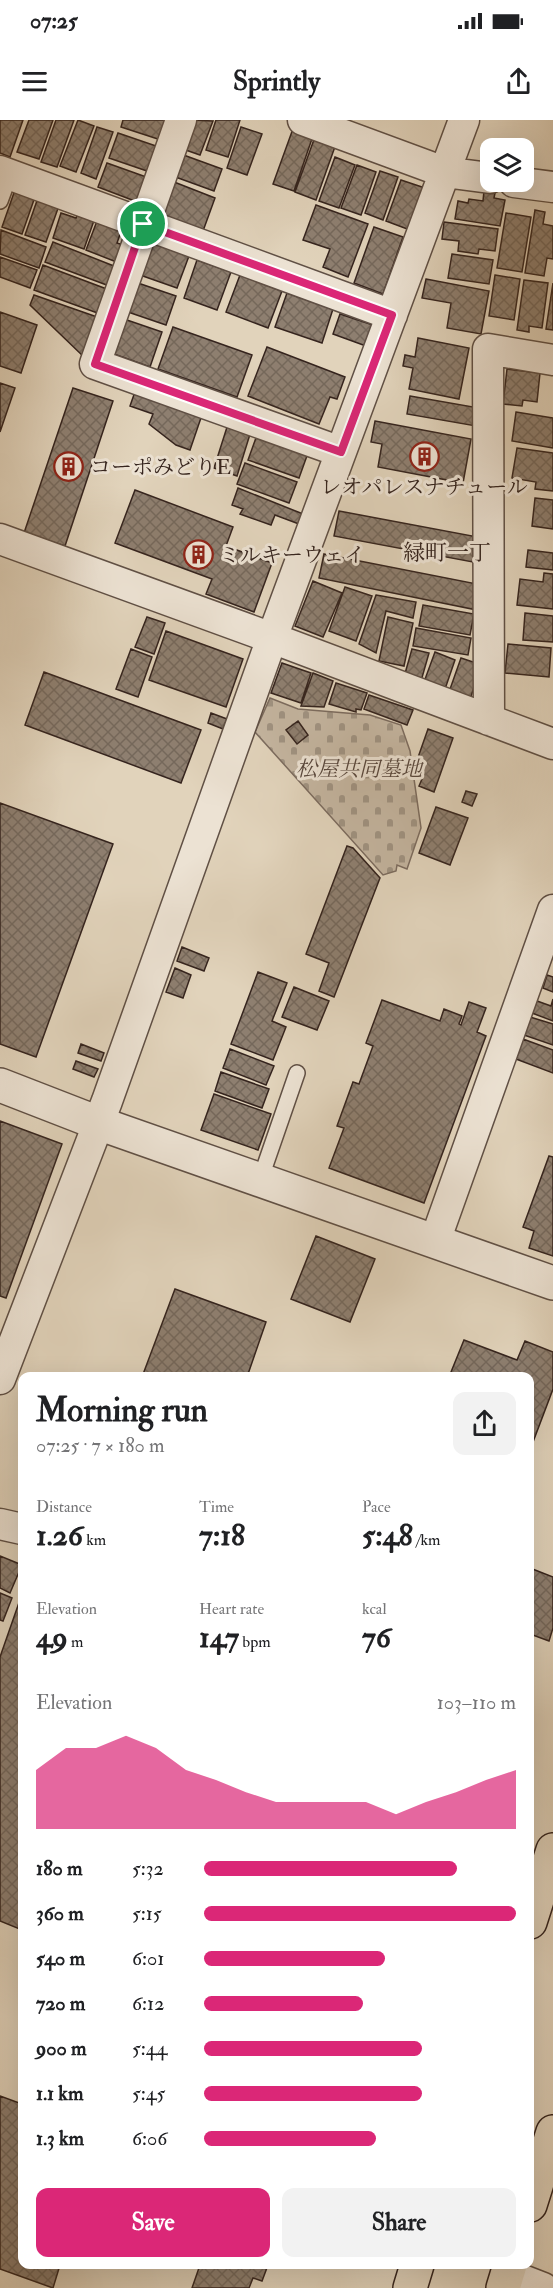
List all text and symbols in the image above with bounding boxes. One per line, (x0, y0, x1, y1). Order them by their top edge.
text: 07:25 (30, 7, 78, 35)
icon: menu (18, 65, 51, 98)
text: Sprintly (233, 65, 320, 98)
icon: share (502, 65, 535, 98)
map controls (480, 138, 534, 192)
button: layers (480, 138, 534, 192)
pin (117, 198, 168, 249)
icon: arrive (126, 207, 159, 240)
building icon: レオパレスナチュール (408, 440, 440, 472)
building icon: コーポみどりE (53, 451, 85, 483)
place label: コーポみどりE (90, 454, 231, 481)
place label: レオパレスナチュール (320, 474, 528, 501)
building icon: ミルキーウェイ (182, 539, 214, 571)
district label: 緑町一丁 (403, 539, 491, 567)
place label: ミルキーウェイ (219, 542, 365, 569)
park label: 松屋共同墓地 (296, 756, 424, 783)
text: Morning run (36, 1390, 208, 1431)
button: share (453, 1392, 516, 1455)
text: 07:25 · 7 × 180 m (36, 1433, 165, 1458)
text: Distance (36, 1497, 92, 1517)
text: Time (199, 1497, 234, 1517)
text: Pace (362, 1497, 391, 1517)
text: 1.26 (36, 1517, 83, 1554)
text: 7:18 (199, 1517, 245, 1554)
text: 5:48 (362, 1517, 413, 1554)
text: km (83, 1530, 106, 1550)
text: /km (413, 1530, 440, 1550)
text: Elevation (36, 1599, 97, 1619)
text: Heart rate (199, 1599, 264, 1619)
text: kcal (362, 1599, 387, 1619)
text: 49 (36, 1619, 68, 1656)
text: 147 (199, 1619, 239, 1656)
text: 76 (362, 1619, 391, 1656)
text: m (68, 1632, 83, 1652)
text: bpm (239, 1632, 271, 1652)
text: Elevation (36, 1690, 112, 1715)
text: 103–110 m (437, 1690, 516, 1715)
text: 180 m (36, 1856, 83, 1881)
text: 5:32 (132, 1856, 164, 1881)
text: 360 m (36, 1901, 84, 1926)
text: 5:15 (132, 1901, 162, 1926)
text: 540 m (36, 1946, 85, 1971)
text: 6:01 (132, 1946, 164, 1971)
text: 720 m (36, 1991, 85, 2016)
text: 6:12 (132, 1991, 164, 2016)
text: 900 m (36, 2036, 86, 2061)
text: 5:44 (132, 2036, 167, 2061)
text: 1.1 km (36, 2081, 83, 2106)
text: 5:45 (132, 2081, 165, 2106)
text: 1.3 km (36, 2126, 84, 2151)
text: 6:06 (132, 2126, 167, 2151)
button: Save (36, 2188, 270, 2257)
button: Share (282, 2188, 516, 2257)

